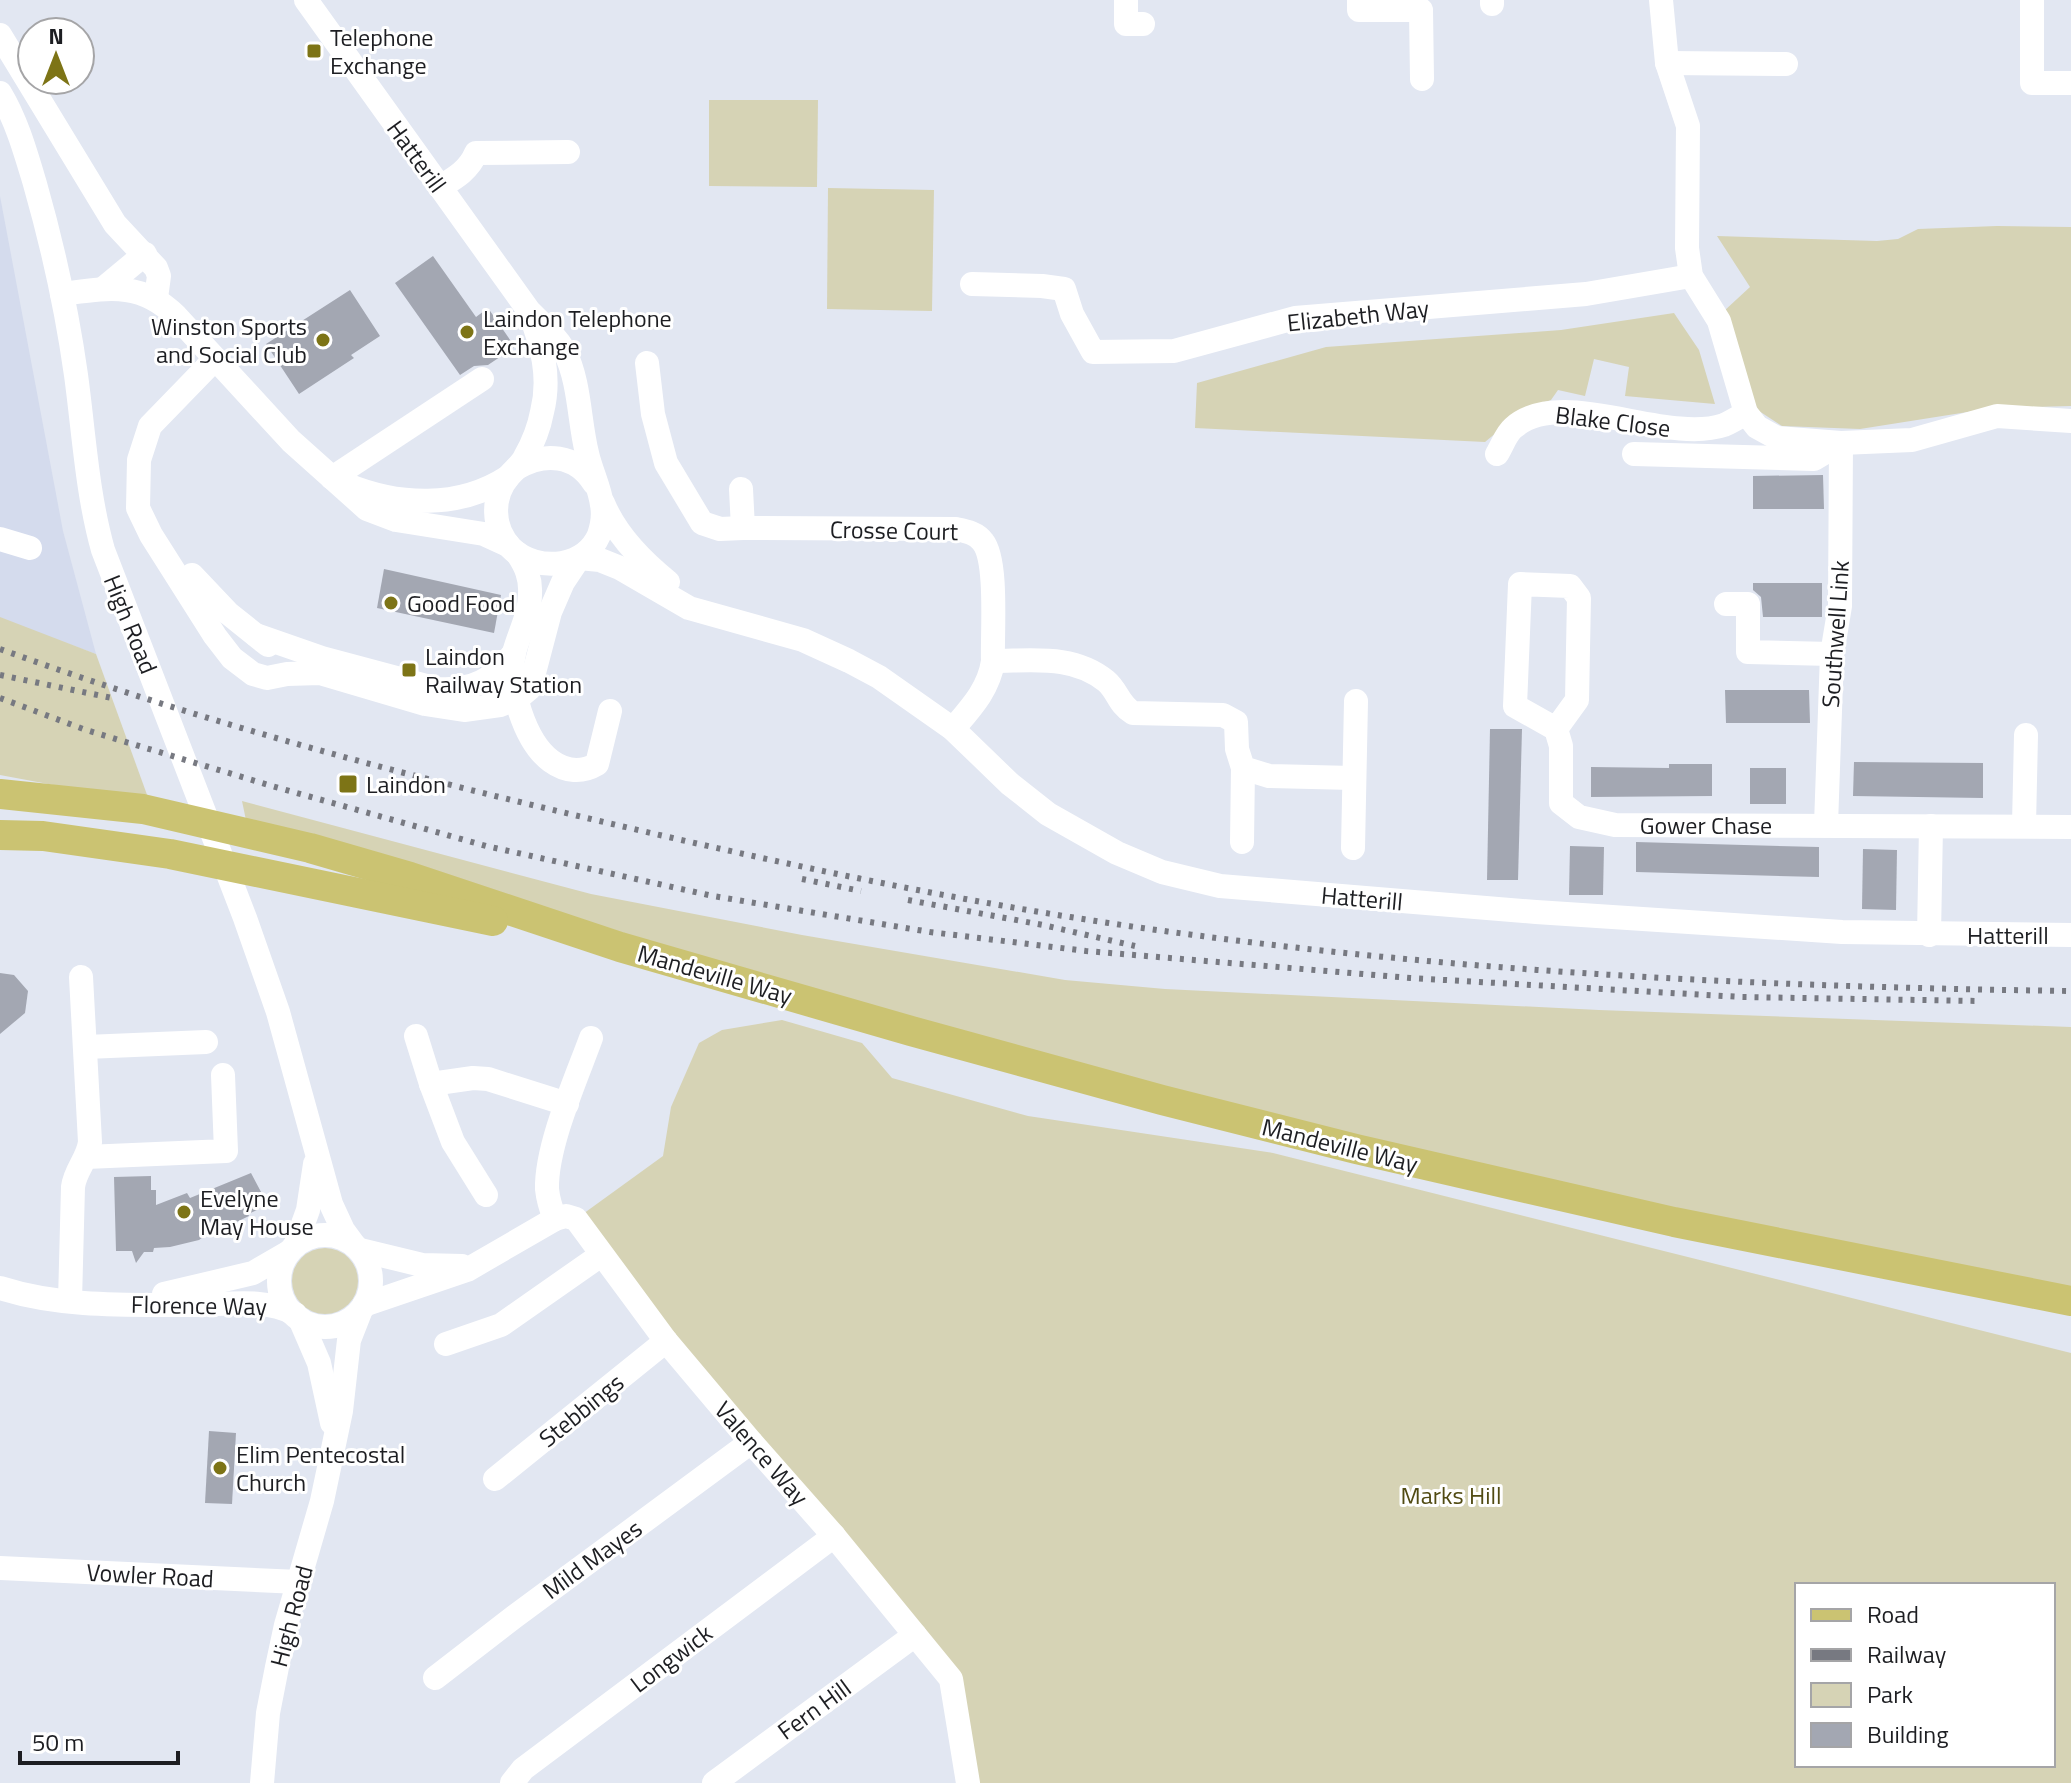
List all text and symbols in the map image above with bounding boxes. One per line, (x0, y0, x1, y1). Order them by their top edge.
north arrow (16, 16, 96, 96)
text: N (48, 19, 64, 53)
place label: Telephone Exchange (330, 19, 433, 83)
marker: Telephone Exchange (305, 42, 323, 60)
street label: Hatterill (378, 112, 456, 200)
street label: Elizabeth Way (1285, 290, 1431, 340)
place label: Laindon Telephone Exchange (483, 300, 672, 364)
place label: Winston Sports and Social Club (151, 308, 307, 372)
marker: Laindon Telephone Exchange (458, 323, 476, 341)
marker: Winston Sports and Social Club (314, 331, 332, 349)
street label: Blake Close (1553, 396, 1673, 446)
street label: Crosse Court (830, 511, 959, 549)
street label: Southwell Link (1812, 559, 1858, 709)
street label: High Road (95, 569, 167, 679)
place label: Good Food (407, 585, 515, 621)
marker: Good Food (382, 594, 400, 612)
place label: Laindon Railway Station (425, 638, 582, 702)
marker: Laindon Railway Station (400, 661, 418, 679)
place label: Laindon (366, 766, 446, 802)
marker: Laindon (337, 773, 359, 795)
street label: Gower Chase (1640, 807, 1772, 843)
street label: Hatterill (1320, 877, 1404, 919)
street label: Hatterill (1967, 917, 2049, 953)
street label: Mandeville Way (633, 935, 797, 1013)
street label: Mandeville Way (1258, 1108, 1422, 1182)
place label: Evelyne May House (200, 1180, 314, 1244)
marker: Evelyne May House (175, 1203, 193, 1221)
street label: Florence Way (131, 1286, 268, 1324)
street label: Stebbings (531, 1364, 631, 1456)
street label: Valence Way (706, 1393, 818, 1513)
place label: Elim Pentecostal Church (236, 1436, 405, 1500)
marker: Elim Pentecostal Church (211, 1459, 229, 1477)
park label: Marks Hill (1401, 1477, 1501, 1513)
street label: Mild Mayes (535, 1510, 649, 1608)
street label: Vowler Road (86, 1554, 214, 1596)
street label: High Road (260, 1561, 322, 1671)
legend (1795, 1583, 2055, 1767)
text: Road (1867, 1596, 1919, 1632)
street label: Longwick (622, 1615, 720, 1701)
text: Railway (1867, 1636, 1947, 1672)
street label: Fern Hill (770, 1670, 858, 1748)
text: Park (1867, 1676, 1913, 1712)
scale bar (20, 1715, 178, 1765)
text: Building (1867, 1716, 1949, 1752)
text: 50 m (32, 1724, 84, 1760)

